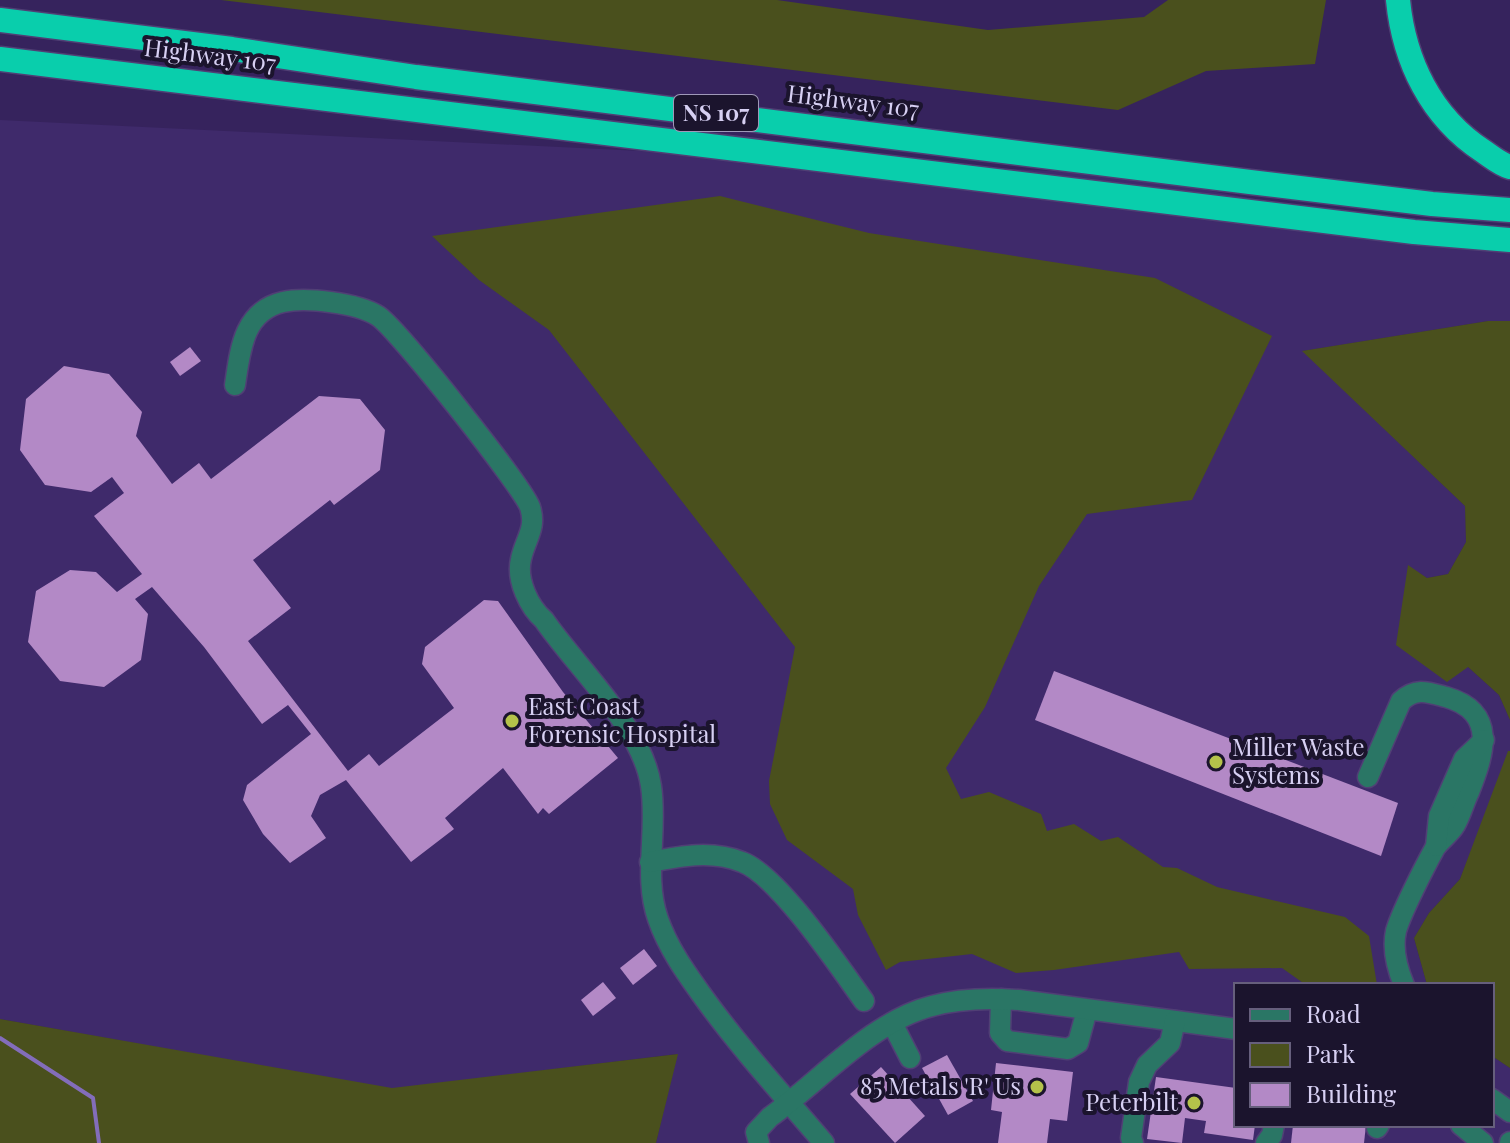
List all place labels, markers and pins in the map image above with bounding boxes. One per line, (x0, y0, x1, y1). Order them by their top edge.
place label: East Coast Forensic Hospital (528, 689, 716, 749)
marker: East Coast Forensic Hospital (503, 712, 521, 730)
place label: Miller Waste Systems (1232, 730, 1365, 790)
marker: Miller Waste Systems (1207, 753, 1225, 771)
place label: 85 Metals 'R' Us (860, 1069, 1021, 1101)
marker: 85 Metals 'R' Us (1028, 1078, 1046, 1096)
place label: Peterbilt (1085, 1085, 1178, 1117)
marker: Peterbilt (1185, 1094, 1203, 1112)

